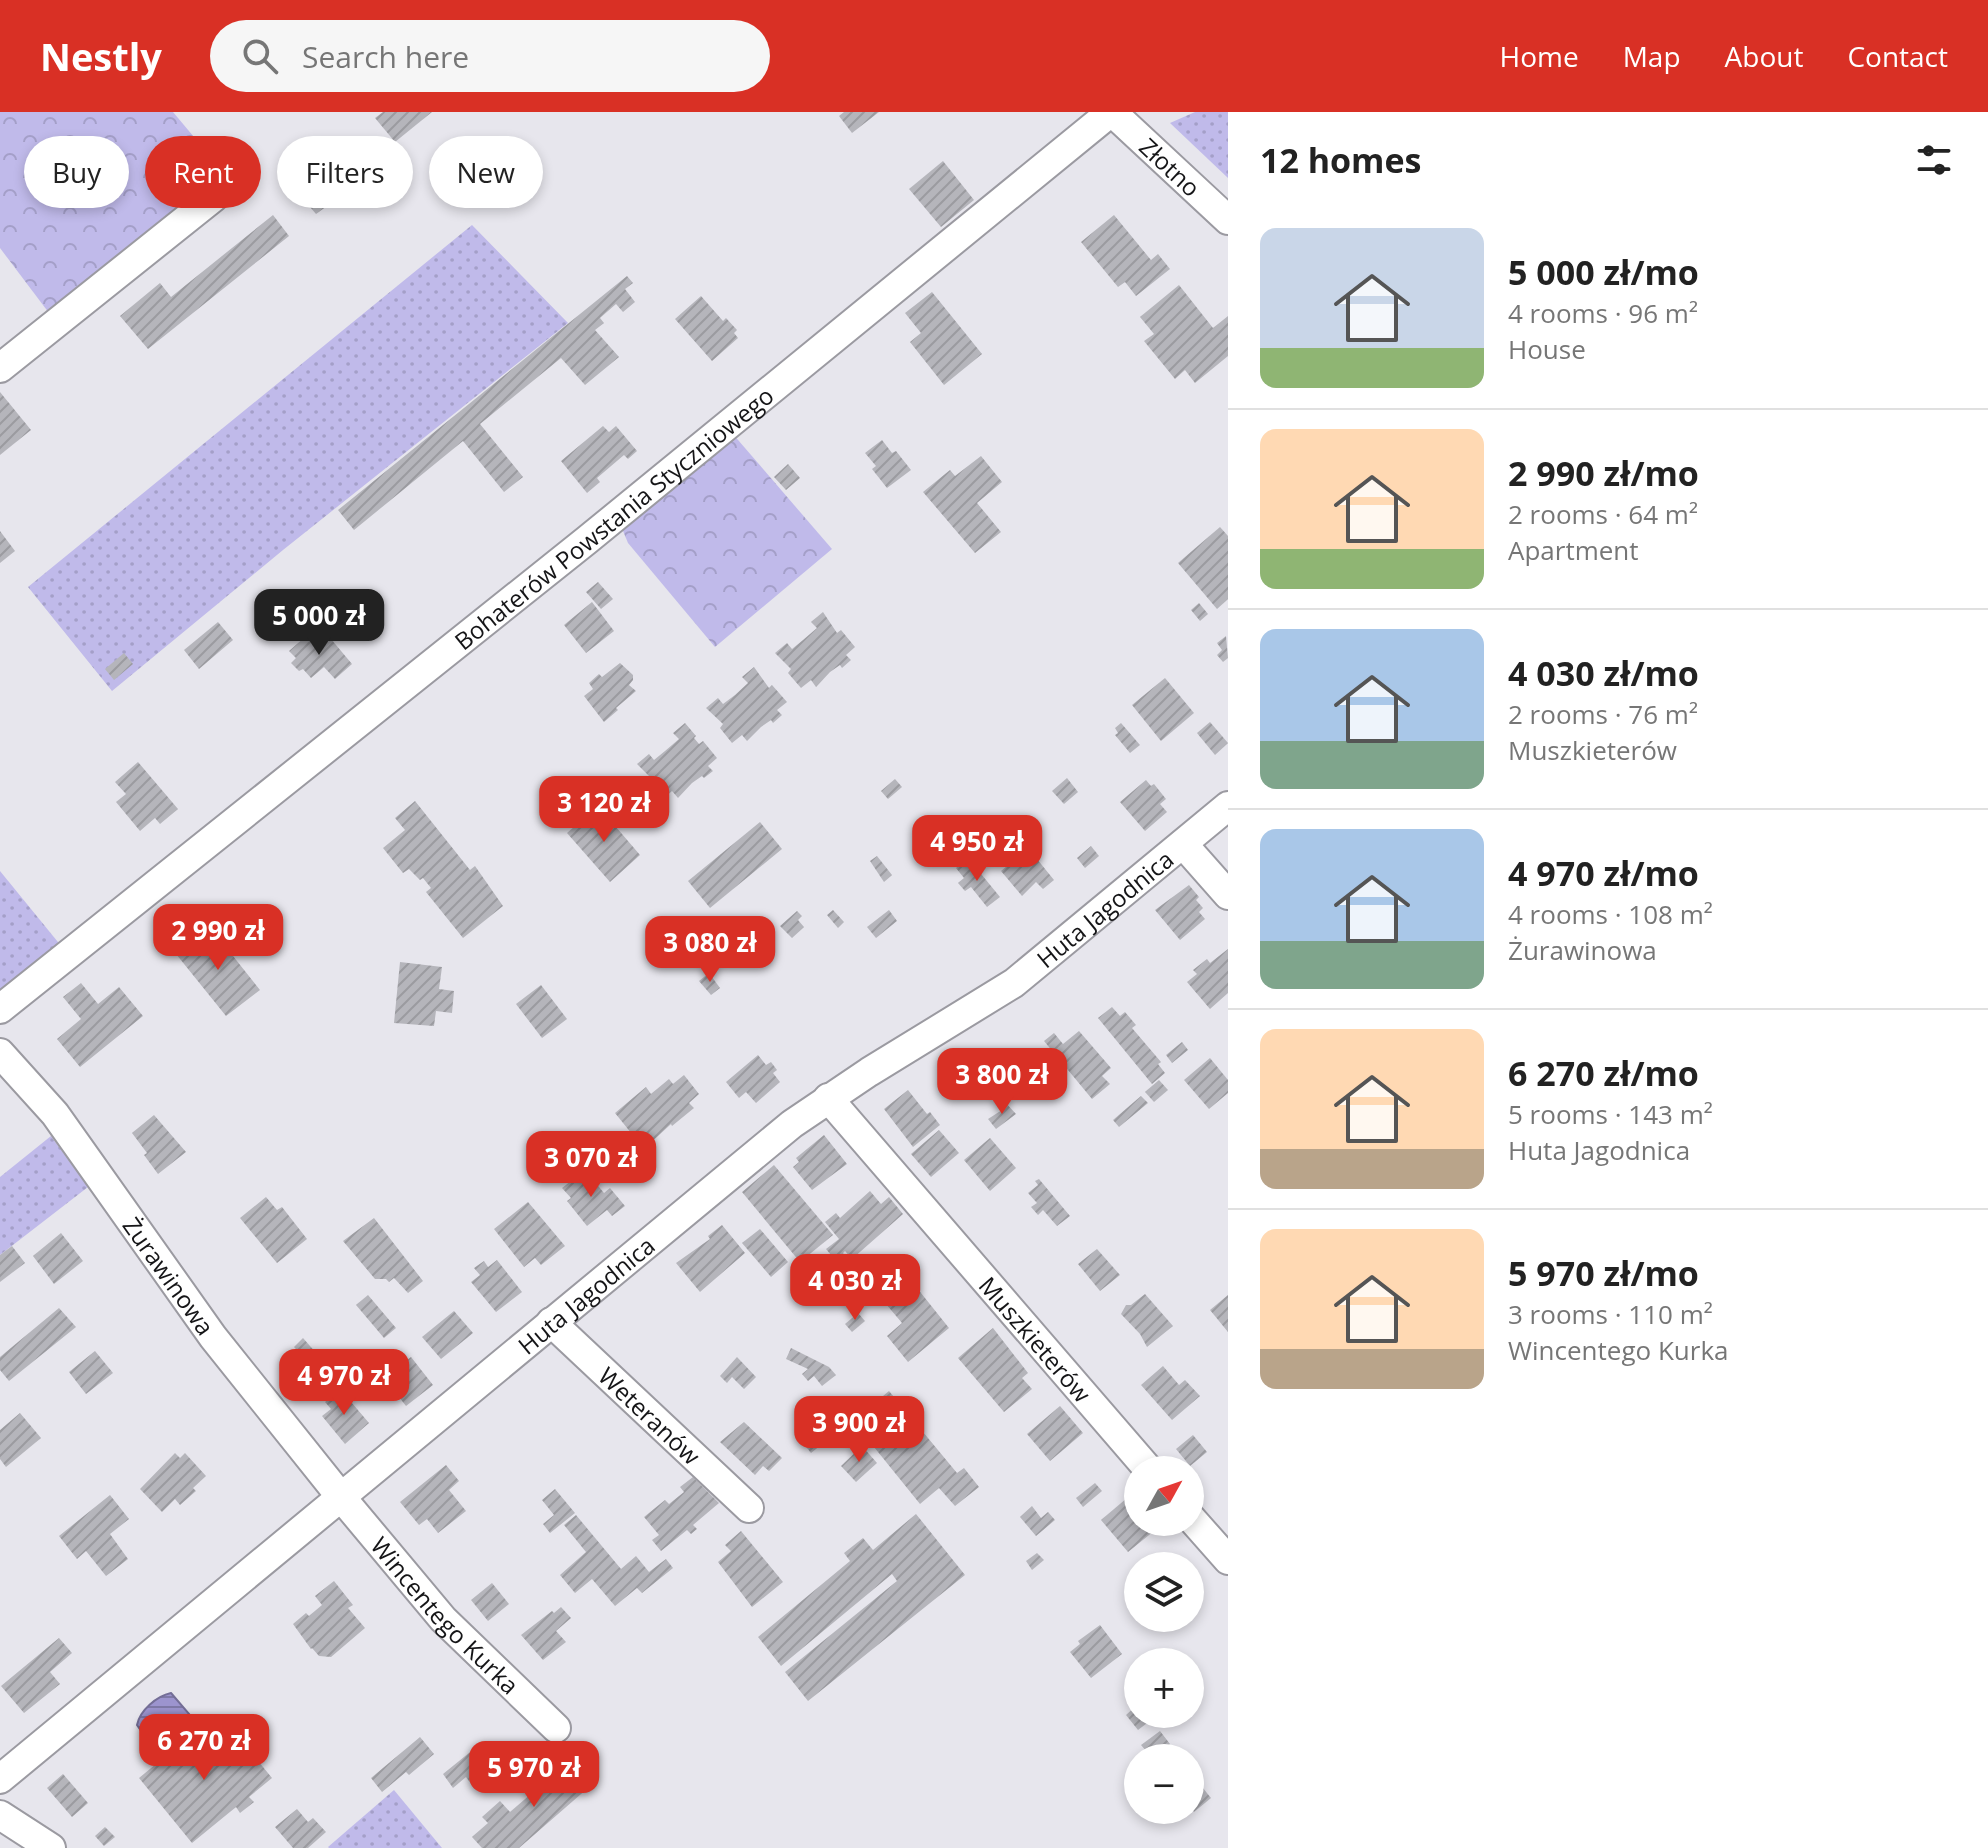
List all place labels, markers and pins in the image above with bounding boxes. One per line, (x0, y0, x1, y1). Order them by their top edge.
pin: 5 000 zł (236, 589, 402, 657)
pin: 3 120 zł (521, 776, 687, 844)
pin: 4 950 zł (894, 815, 1060, 883)
pin: 2 990 zł (135, 904, 301, 972)
pin: 3 080 zł (627, 916, 793, 984)
pin: 3 800 zł (919, 1048, 1085, 1116)
pin: 3 070 zł (508, 1131, 674, 1199)
pin: 4 030 zł (772, 1254, 938, 1322)
pin: 4 970 zł (261, 1349, 427, 1417)
pin: 3 900 zł (776, 1396, 942, 1464)
pin: 6 270 zł (121, 1714, 287, 1782)
pin: 5 970 zł (451, 1741, 617, 1809)

